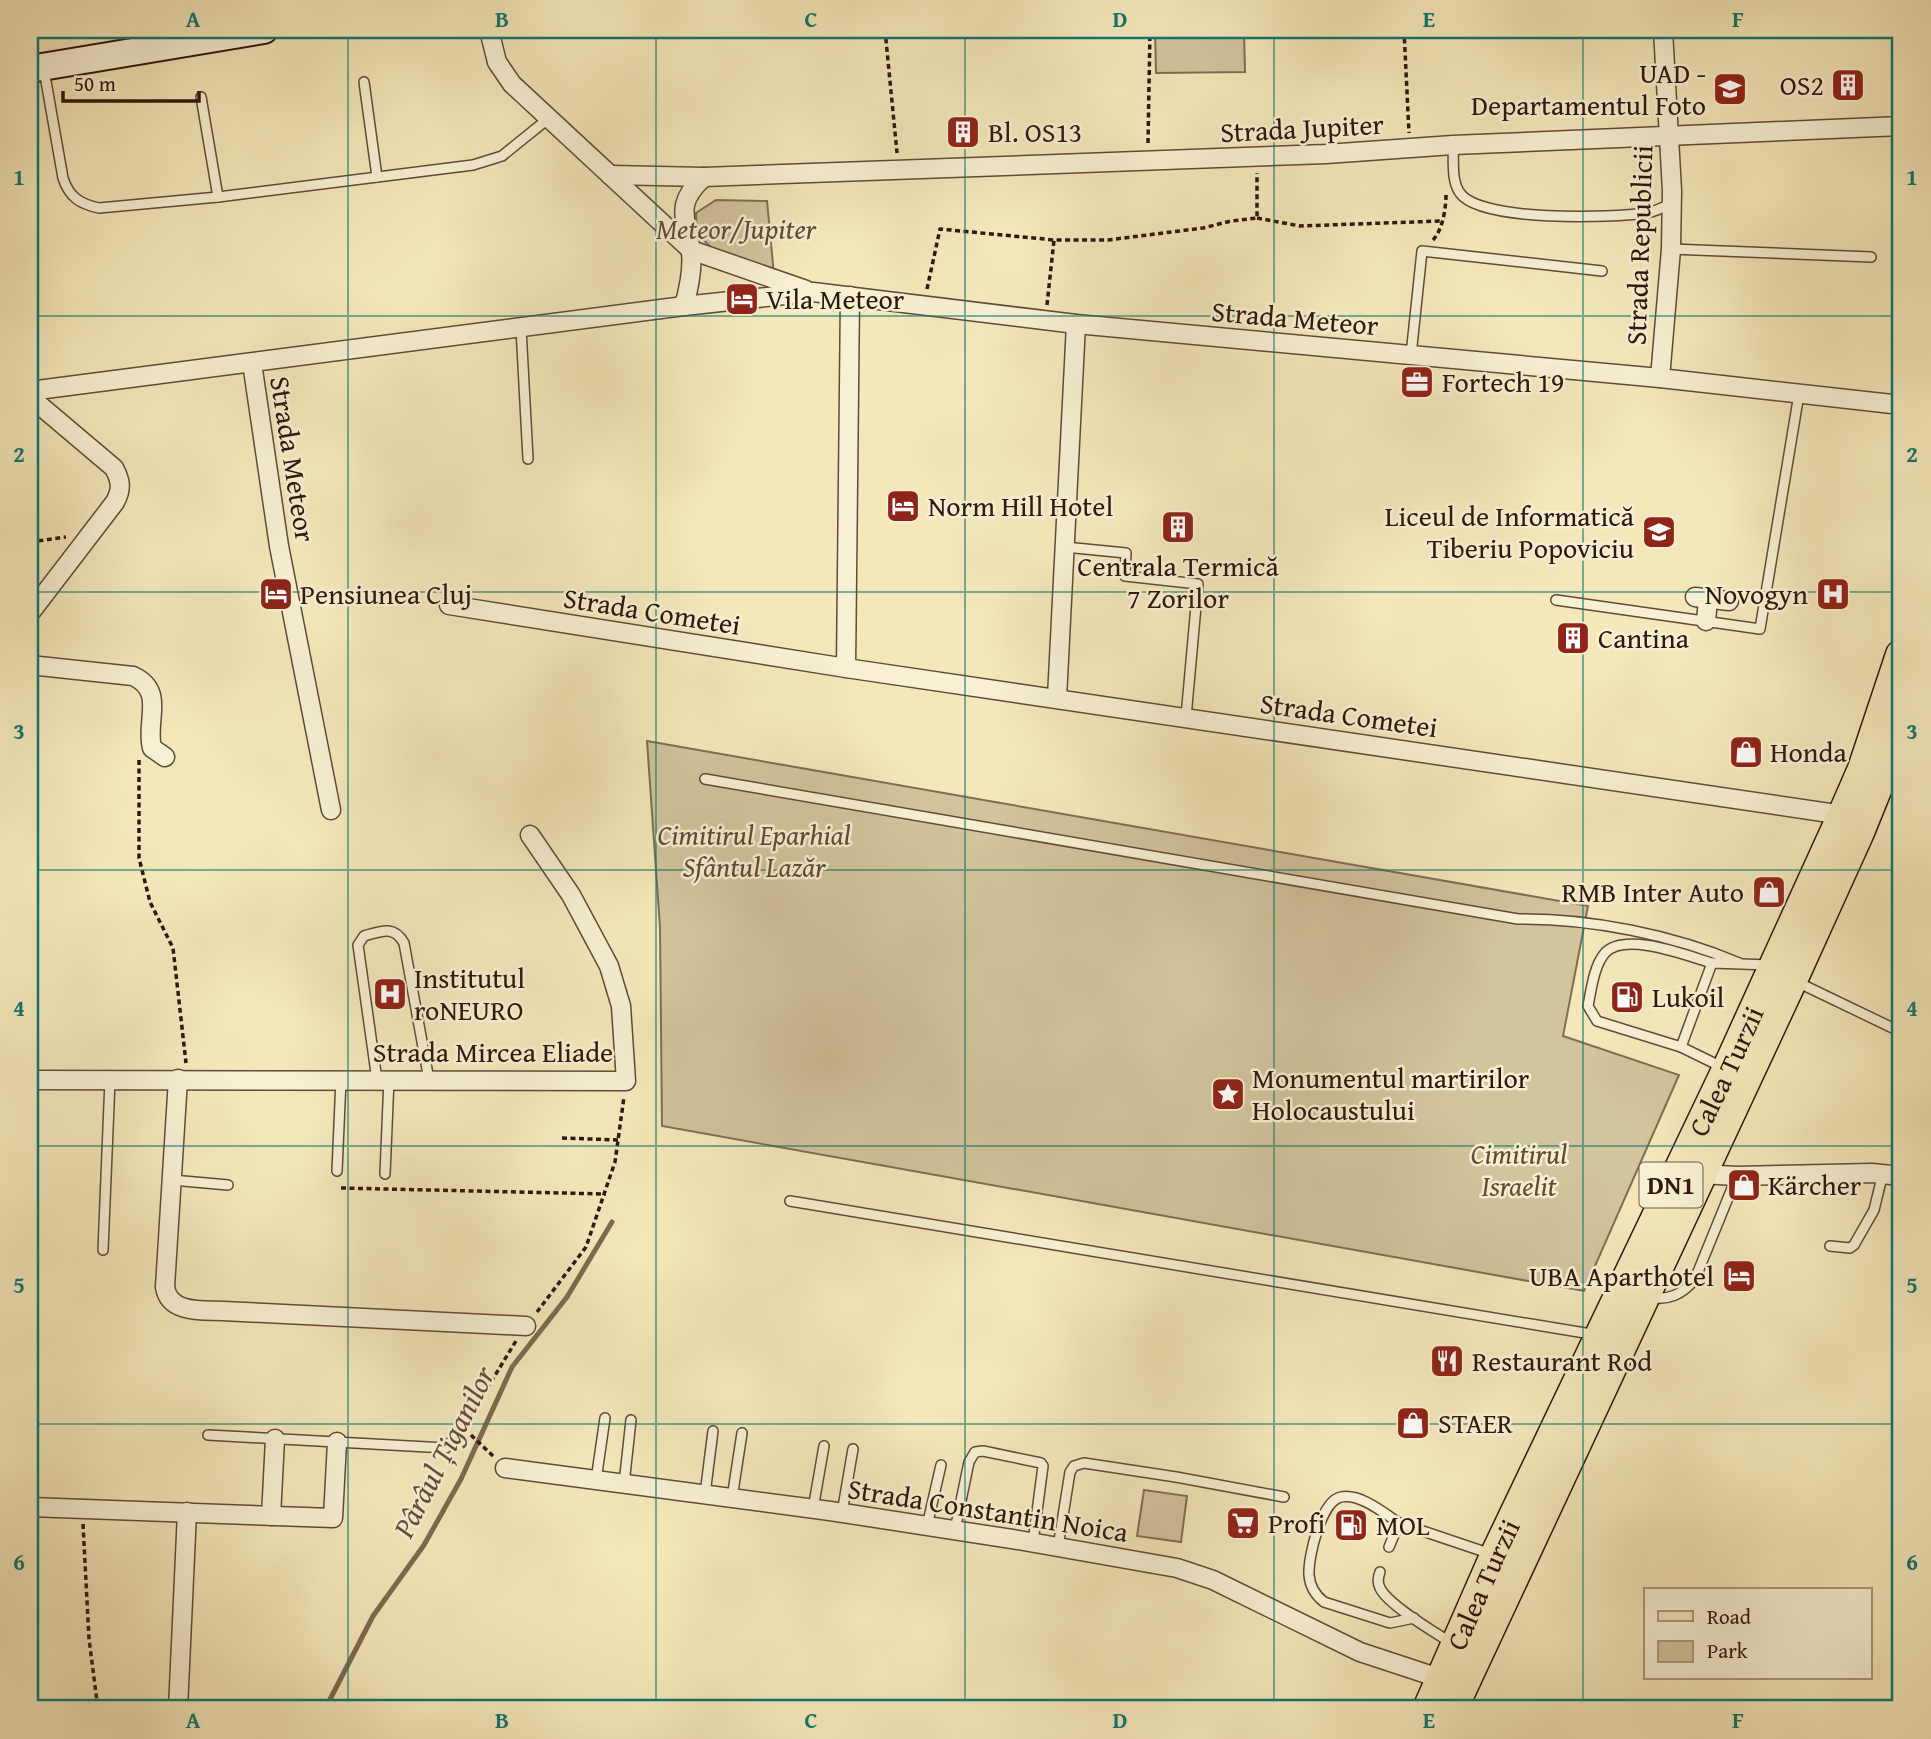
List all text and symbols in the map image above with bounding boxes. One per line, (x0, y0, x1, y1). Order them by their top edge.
text: A (186, 2, 201, 35)
text: B (495, 2, 509, 35)
text: C (804, 2, 818, 35)
text: D (1113, 2, 1128, 35)
text: E (1423, 2, 1435, 35)
text: F (1732, 2, 1744, 35)
place label: UAD - Departamentul Foto (1471, 52, 1706, 125)
scale bar (63, 60, 200, 104)
place label: OS2 (1780, 64, 1824, 105)
building icon: OS2 (1829, 66, 1867, 104)
text: 50 m (74, 68, 116, 99)
school or university icon: UAD - Departamentul Foto (1711, 70, 1749, 108)
street label: Strada Jupiter (1219, 103, 1385, 152)
place label: Bl. OS13 (988, 111, 1082, 152)
building icon: Bl. OS13 (944, 113, 982, 151)
street label: Strada Republicii (1615, 144, 1662, 346)
text: 1 (13, 160, 25, 193)
text: 1 (1906, 160, 1918, 193)
park label: Meteor/Jupiter (656, 208, 818, 249)
place label: Vila Meteor (766, 278, 905, 319)
hotel icon: Vila Meteor (723, 280, 761, 318)
street label: Strada Meteor (1210, 290, 1381, 345)
place label: Fortech 19 (1442, 361, 1564, 402)
office icon: Fortech 19 (1398, 363, 1436, 401)
street label: Strada Meteor (260, 373, 327, 545)
text: 2 (13, 437, 25, 470)
text: 2 (1906, 437, 1918, 470)
place label: Norm Hill Hotel (928, 485, 1113, 526)
hotel icon: Norm Hill Hotel (884, 487, 922, 525)
place label: Liceul de Informatică Tiberiu Popoviciu (1385, 495, 1635, 568)
building icon: Centrala Termică 7 Zorilor (1159, 508, 1197, 546)
school or university icon: Liceul de Informatică Tiberiu Popoviciu (1640, 513, 1678, 551)
place label: Centrala Termică 7 Zorilor (1077, 545, 1279, 618)
place label: Pensiunea Cluj (300, 573, 472, 614)
place label: Novogyn (1705, 573, 1808, 614)
hotel icon: Pensiunea Cluj (257, 575, 295, 613)
hospital icon: Novogyn (1814, 575, 1852, 613)
street label: Strada Cometei (561, 576, 744, 645)
place label: Cantina (1598, 617, 1690, 658)
building icon: Cantina (1554, 619, 1592, 657)
street label: Strada Cometei (1258, 682, 1441, 747)
text: 3 (13, 714, 25, 747)
text: 3 (1906, 714, 1918, 747)
place label: Honda (1770, 731, 1848, 772)
shop icon: Honda (1727, 733, 1765, 771)
park label: Cimitirul Eparhial Sfântul Lazăr (657, 814, 851, 887)
place label: RMB Inter Auto (1562, 871, 1744, 912)
shop icon: RMB Inter Auto (1750, 873, 1788, 911)
place label: Institutul roNEURO (414, 957, 525, 1030)
hospital icon: Institutul roNEURO (371, 975, 409, 1013)
place label: Lukoil (1652, 976, 1725, 1017)
fuel station icon: Lukoil (1608, 978, 1646, 1016)
text: 4 (13, 991, 25, 1024)
text: 4 (1906, 991, 1918, 1024)
street label: Calea Turzii (1677, 999, 1773, 1143)
street label: Strada Mircea Eliade (373, 1031, 613, 1072)
place label: Monumentul martirilor Holocaustului (1252, 1057, 1530, 1130)
place icon: Monumentul martirilor Holocaustului (1209, 1075, 1247, 1113)
park label: Cimitirul Israelit (1471, 1133, 1567, 1206)
road number: DN1 (1640, 1162, 1702, 1208)
place label: Kärcher (1768, 1164, 1862, 1205)
shop icon: Kärcher (1725, 1166, 1763, 1204)
place label: UBA Aparthotel (1529, 1255, 1714, 1296)
hotel icon: UBA Aparthotel (1720, 1257, 1758, 1295)
text: 5 (13, 1268, 25, 1301)
text: 5 (1906, 1268, 1918, 1301)
place label: Restaurant Rod (1472, 1340, 1652, 1381)
restaurant icon: Restaurant Rod (1428, 1342, 1466, 1380)
water label: Pârâul Țiganilor (381, 1357, 506, 1546)
place label: STAER (1438, 1402, 1514, 1443)
shop icon: STAER (1394, 1404, 1432, 1442)
street label: Strada Constantin Noica (845, 1467, 1132, 1552)
place label: Profi (1268, 1502, 1325, 1543)
supermarket icon: Profi (1224, 1504, 1262, 1542)
place label: MOL (1376, 1504, 1430, 1545)
fuel station icon: MOL (1332, 1506, 1370, 1544)
street label: Calea Turzii (1435, 1512, 1530, 1656)
text: 6 (13, 1545, 25, 1578)
text: 6 (1906, 1545, 1918, 1578)
legend (1644, 1588, 1871, 1680)
text: Road (1707, 1601, 1752, 1632)
text: Park (1707, 1635, 1748, 1666)
text: A (186, 1703, 201, 1736)
text: B (495, 1703, 509, 1736)
text: C (804, 1703, 818, 1736)
text: D (1113, 1703, 1128, 1736)
text: E (1423, 1703, 1435, 1736)
text: F (1732, 1703, 1744, 1736)

